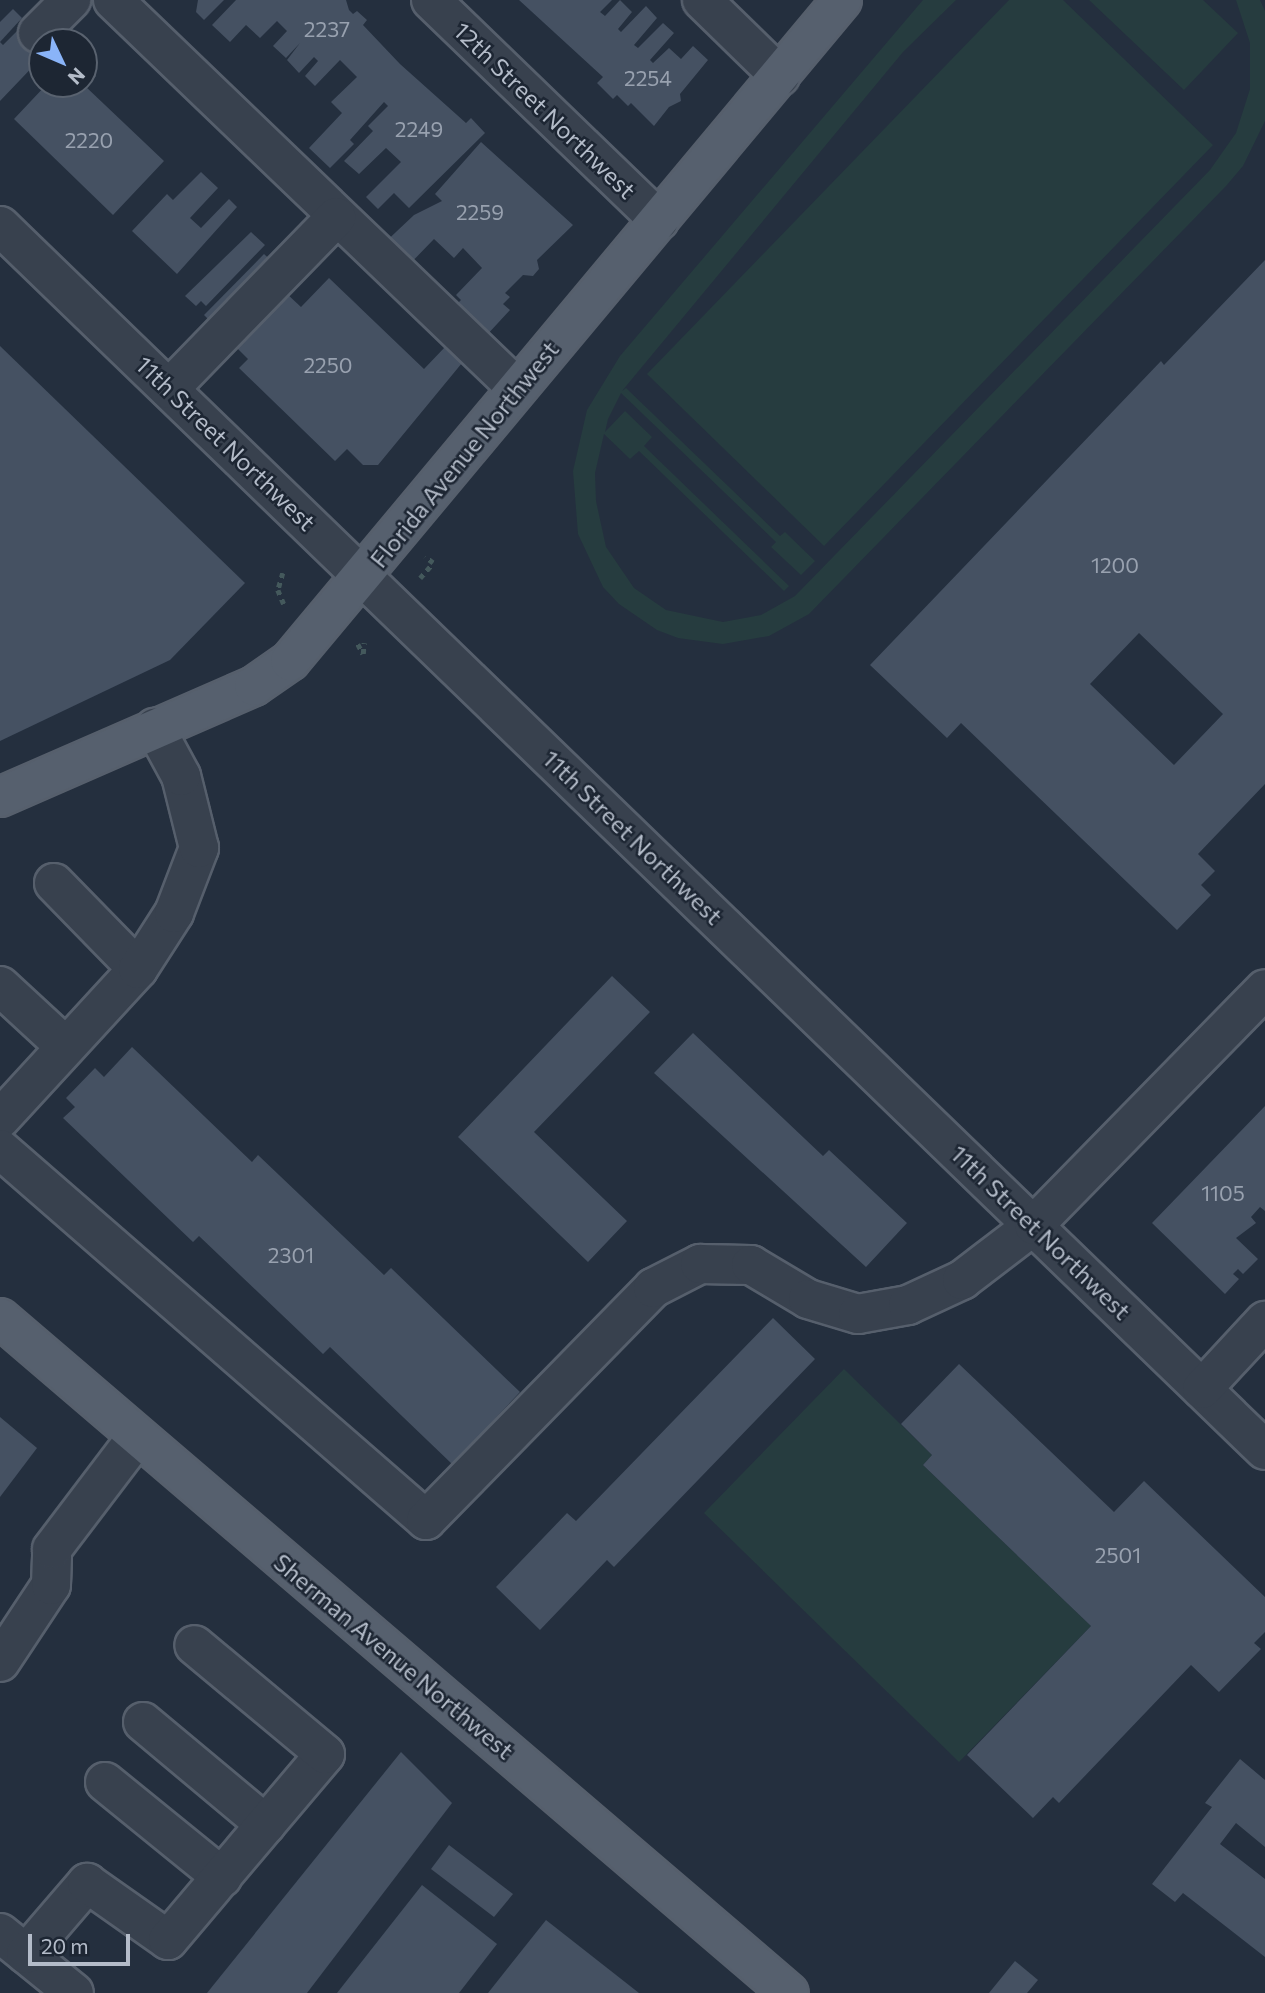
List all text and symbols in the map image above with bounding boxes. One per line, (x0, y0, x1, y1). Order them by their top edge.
house number: 2237 (304, 16, 350, 42)
street label: 12th Street Northwest (448, 16, 642, 204)
north arrow (28, 28, 98, 98)
text: N (64, 63, 90, 90)
house number: 2254 (624, 65, 672, 91)
house number: 2249 (395, 116, 443, 142)
house number: 2220 (65, 127, 113, 153)
house number: 2259 (456, 199, 504, 225)
street label: Florida Avenue Northwest (364, 335, 564, 573)
street label: 11th Street Northwest (130, 350, 322, 536)
house number: 2250 (303, 352, 353, 378)
house number: 1200 (1091, 552, 1139, 578)
street label: 11th Street Northwest (537, 744, 729, 930)
street label: 11th Street Northwest (945, 1139, 1137, 1325)
house number: 1105 (1201, 1180, 1245, 1206)
house number: 2301 (268, 1242, 314, 1268)
house number: 2501 (1095, 1542, 1141, 1568)
street label: Sherman Avenue Northwest (268, 1547, 520, 1765)
scale bar (32, 1920, 133, 1964)
text: 20 m (41, 1933, 89, 1958)

